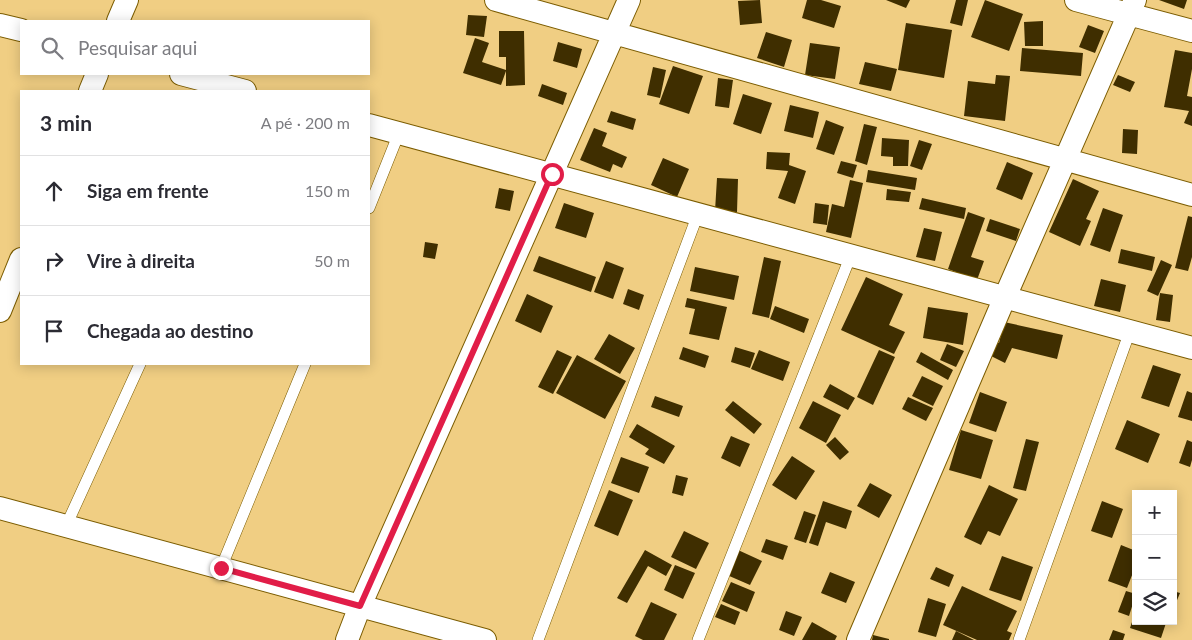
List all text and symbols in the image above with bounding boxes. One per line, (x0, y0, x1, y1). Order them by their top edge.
search box (20, 20, 370, 75)
icon: search (38, 34, 66, 62)
text: Pesquisar aqui (78, 36, 197, 59)
text: 3 min (40, 110, 92, 135)
text: A pé · 200 m (261, 113, 350, 132)
route start (541, 163, 564, 186)
icon: ahead (40, 177, 68, 205)
text: Siga em frente (87, 179, 209, 202)
text: 150 m (305, 181, 350, 200)
icon: right (40, 247, 68, 275)
text: Vire à direita (87, 249, 195, 272)
text: 50 m (314, 251, 350, 270)
icon: arrive (40, 317, 68, 345)
text: Chegada ao destino (87, 319, 253, 342)
map controls (1132, 490, 1177, 625)
button: + (1132, 490, 1177, 535)
button: − (1132, 535, 1177, 580)
route end (210, 557, 233, 580)
button: layers (1132, 580, 1177, 625)

